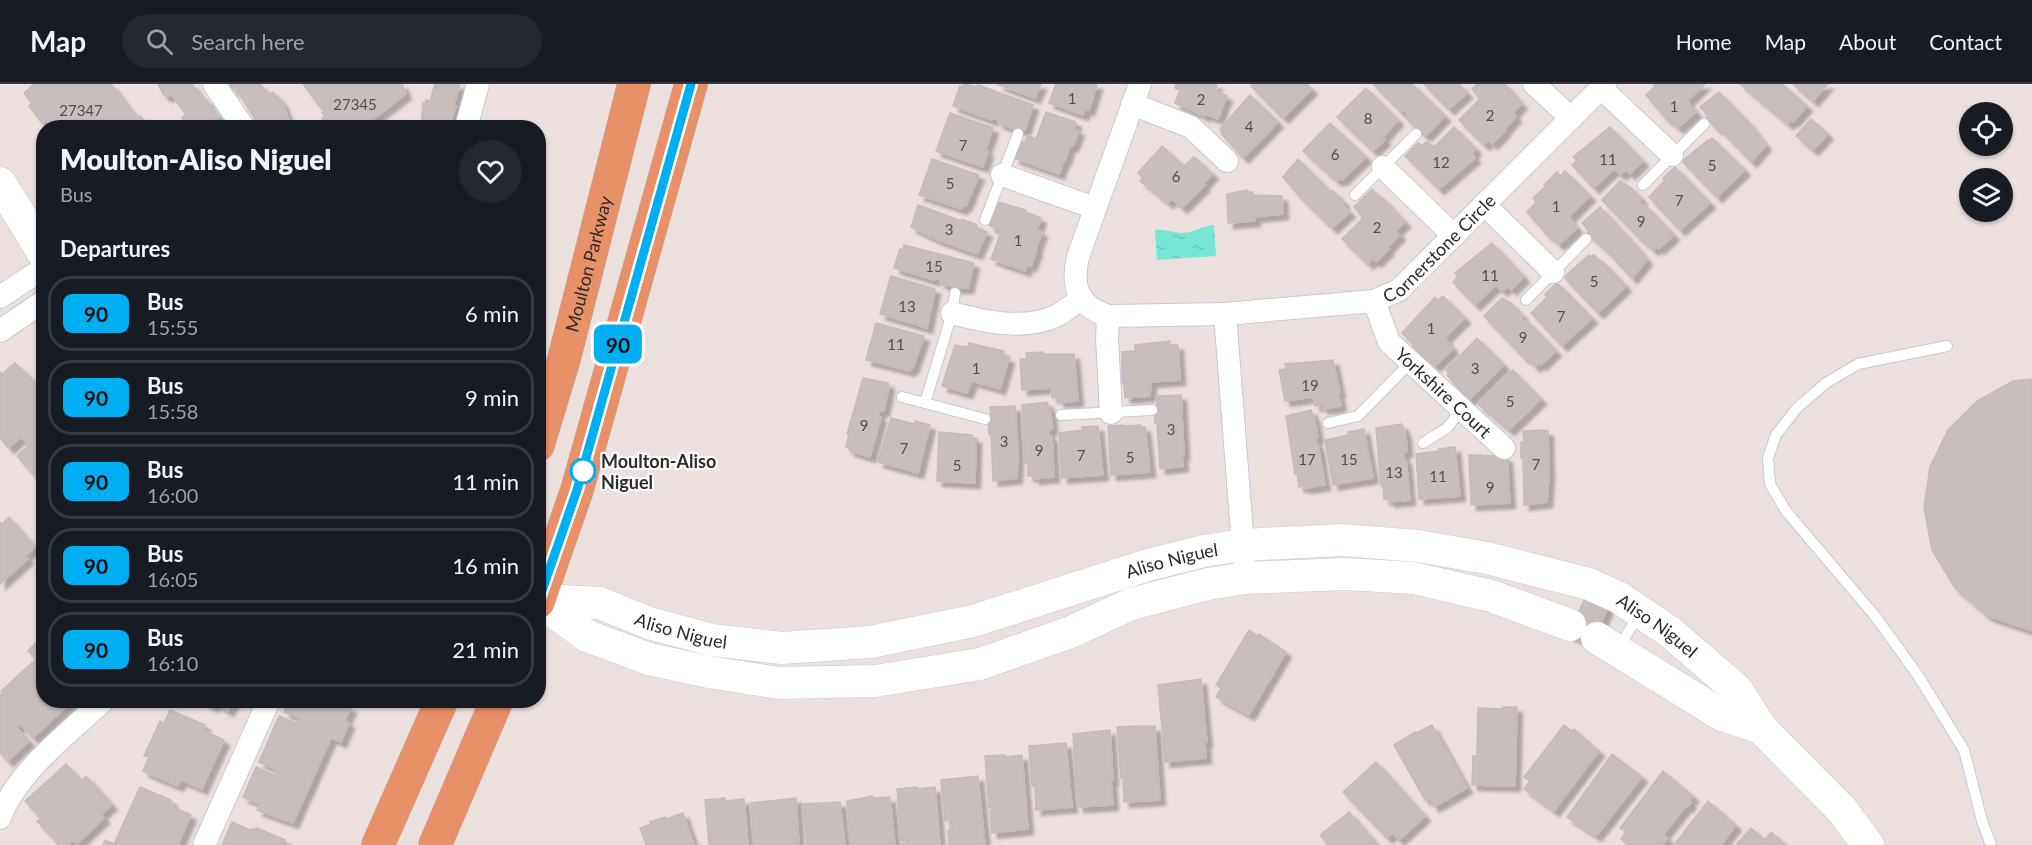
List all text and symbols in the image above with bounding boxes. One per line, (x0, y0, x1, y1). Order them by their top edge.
search box (122, 14, 542, 68)
text: Map (30, 24, 86, 58)
icon: search (143, 25, 176, 58)
text: Search here (191, 28, 305, 55)
text: Home (1676, 29, 1732, 54)
text: Map (1765, 29, 1806, 54)
text: About (1839, 29, 1896, 54)
text: Contact (1929, 29, 2002, 54)
house number: 1 (1068, 89, 1076, 107)
house number: 2 (1197, 90, 1205, 108)
house number: 27345 (333, 95, 377, 113)
house number: 1 (1670, 97, 1678, 115)
house number: 27347 (59, 101, 103, 119)
map controls (1959, 102, 2013, 222)
button: locate (1959, 102, 2013, 156)
house number: 2 (1486, 106, 1494, 124)
house number: 8 (1364, 109, 1372, 127)
house number: 4 (1245, 117, 1254, 135)
house number: 7 (959, 136, 968, 154)
button: heart (459, 140, 522, 203)
text: Moulton-Aliso Niguel (60, 142, 332, 176)
house number: 6 (1331, 145, 1340, 163)
house number: 11 (1599, 150, 1617, 168)
house number: 12 (1432, 153, 1450, 171)
house number: 5 (1708, 156, 1716, 174)
house number: 6 (1172, 167, 1181, 185)
button: layers (1959, 168, 2013, 222)
house number: 5 (946, 174, 954, 192)
text: Bus (60, 182, 93, 206)
street label: Cornerstone Circle (1379, 189, 1500, 307)
house number: 7 (1675, 191, 1684, 209)
street label: Moulton Parkway (560, 193, 616, 334)
house number: 1 (1552, 197, 1560, 215)
house number: 9 (1637, 212, 1645, 230)
house number: 2 (1373, 218, 1381, 236)
house number: 3 (945, 220, 953, 238)
house number: 1 (1014, 231, 1022, 249)
text: Departures (60, 235, 170, 262)
house number: 15 (925, 257, 943, 275)
house number: 11 (1481, 266, 1499, 284)
house number: 5 (1590, 272, 1598, 290)
text: Bus (147, 288, 183, 315)
house number: 13 (898, 297, 916, 315)
text: 6 min (465, 300, 519, 327)
text: 90 (84, 301, 108, 326)
house number: 7 (1557, 307, 1566, 325)
text: 15:55 (147, 315, 198, 339)
house number: 1 (1427, 319, 1435, 337)
line badge: 90 (591, 324, 645, 364)
house number: 9 (1519, 328, 1527, 346)
text: 90 (606, 332, 630, 357)
house number: 11 (887, 335, 905, 353)
street label: Yorkshire Court (1391, 343, 1497, 442)
house number: 1 (972, 359, 980, 377)
house number: 3 (1471, 359, 1479, 377)
text: Bus (147, 372, 183, 399)
house number: 19 (1301, 376, 1319, 394)
text: 9 min (465, 384, 519, 411)
text: 90 (84, 385, 108, 410)
house number: 5 (1506, 392, 1514, 410)
text: 15:58 (147, 399, 198, 423)
house number: 9 (860, 416, 868, 434)
house number: 3 (1167, 420, 1175, 438)
house number: 3 (1000, 432, 1008, 450)
house number: 7 (900, 439, 909, 457)
house number: 9 (1035, 441, 1043, 459)
house number: 7 (1077, 446, 1086, 464)
house number: 5 (1126, 448, 1134, 466)
place label: Moulton-Aliso Niguel (601, 450, 716, 493)
house number: 17 (1298, 450, 1316, 468)
house number: 15 (1340, 450, 1358, 468)
house number: 7 (1532, 455, 1541, 473)
text: Bus (147, 456, 183, 483)
house number: 5 (953, 456, 961, 474)
marker: Moulton-Aliso Niguel (570, 458, 596, 484)
house number: 13 (1385, 463, 1403, 481)
house number: 11 (1429, 467, 1447, 485)
text: 11 min (452, 468, 519, 495)
text: 90 (84, 469, 108, 494)
house number: 9 (1486, 478, 1494, 496)
text: 16:00 (147, 483, 198, 507)
street label: Aliso Niguel (1123, 538, 1219, 582)
text: Bus (147, 540, 183, 567)
text: 16 min (452, 552, 519, 579)
text: 90 (84, 553, 108, 578)
text: 16:05 (147, 567, 198, 591)
street label: Aliso Niguel (1613, 589, 1702, 662)
street label: Aliso Niguel (632, 607, 728, 653)
text: Bus (147, 624, 183, 651)
text: 21 min (452, 636, 519, 663)
text: 90 (84, 637, 108, 662)
text: 16:10 (147, 651, 198, 675)

